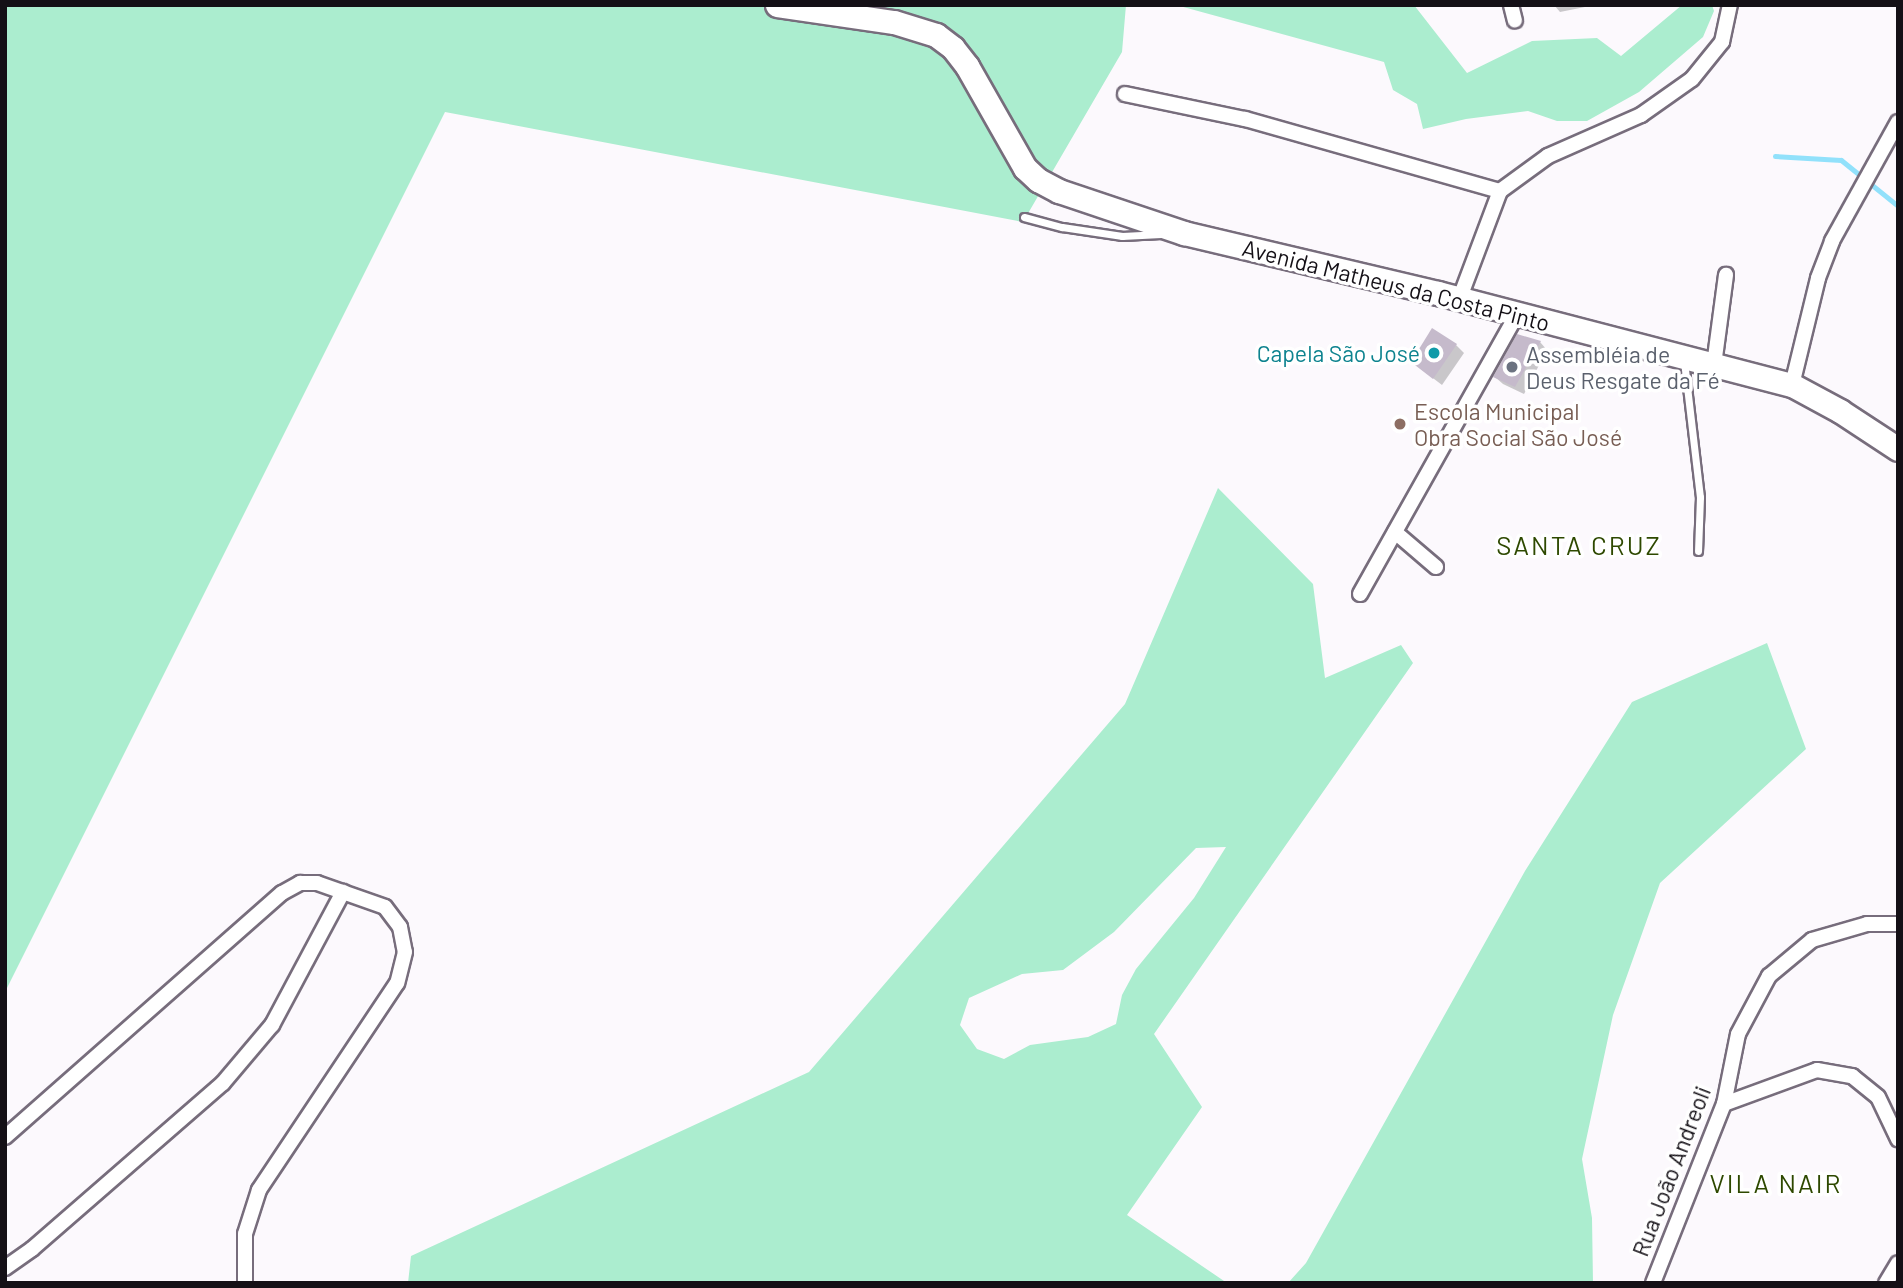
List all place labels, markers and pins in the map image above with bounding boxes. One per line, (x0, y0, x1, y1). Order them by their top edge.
place label: Capela São José (1257, 339, 1420, 367)
place label: Assembléia de Deus Resgate da Fé (1526, 340, 1720, 394)
marker: Capela São José (1426, 345, 1442, 361)
marker: Assembléia de Deus Resgate da Fé (1504, 359, 1520, 375)
place label: Escola Municipal Obra Social São José (1414, 397, 1622, 451)
marker: Escola Municipal Obra Social São José (1392, 416, 1408, 432)

